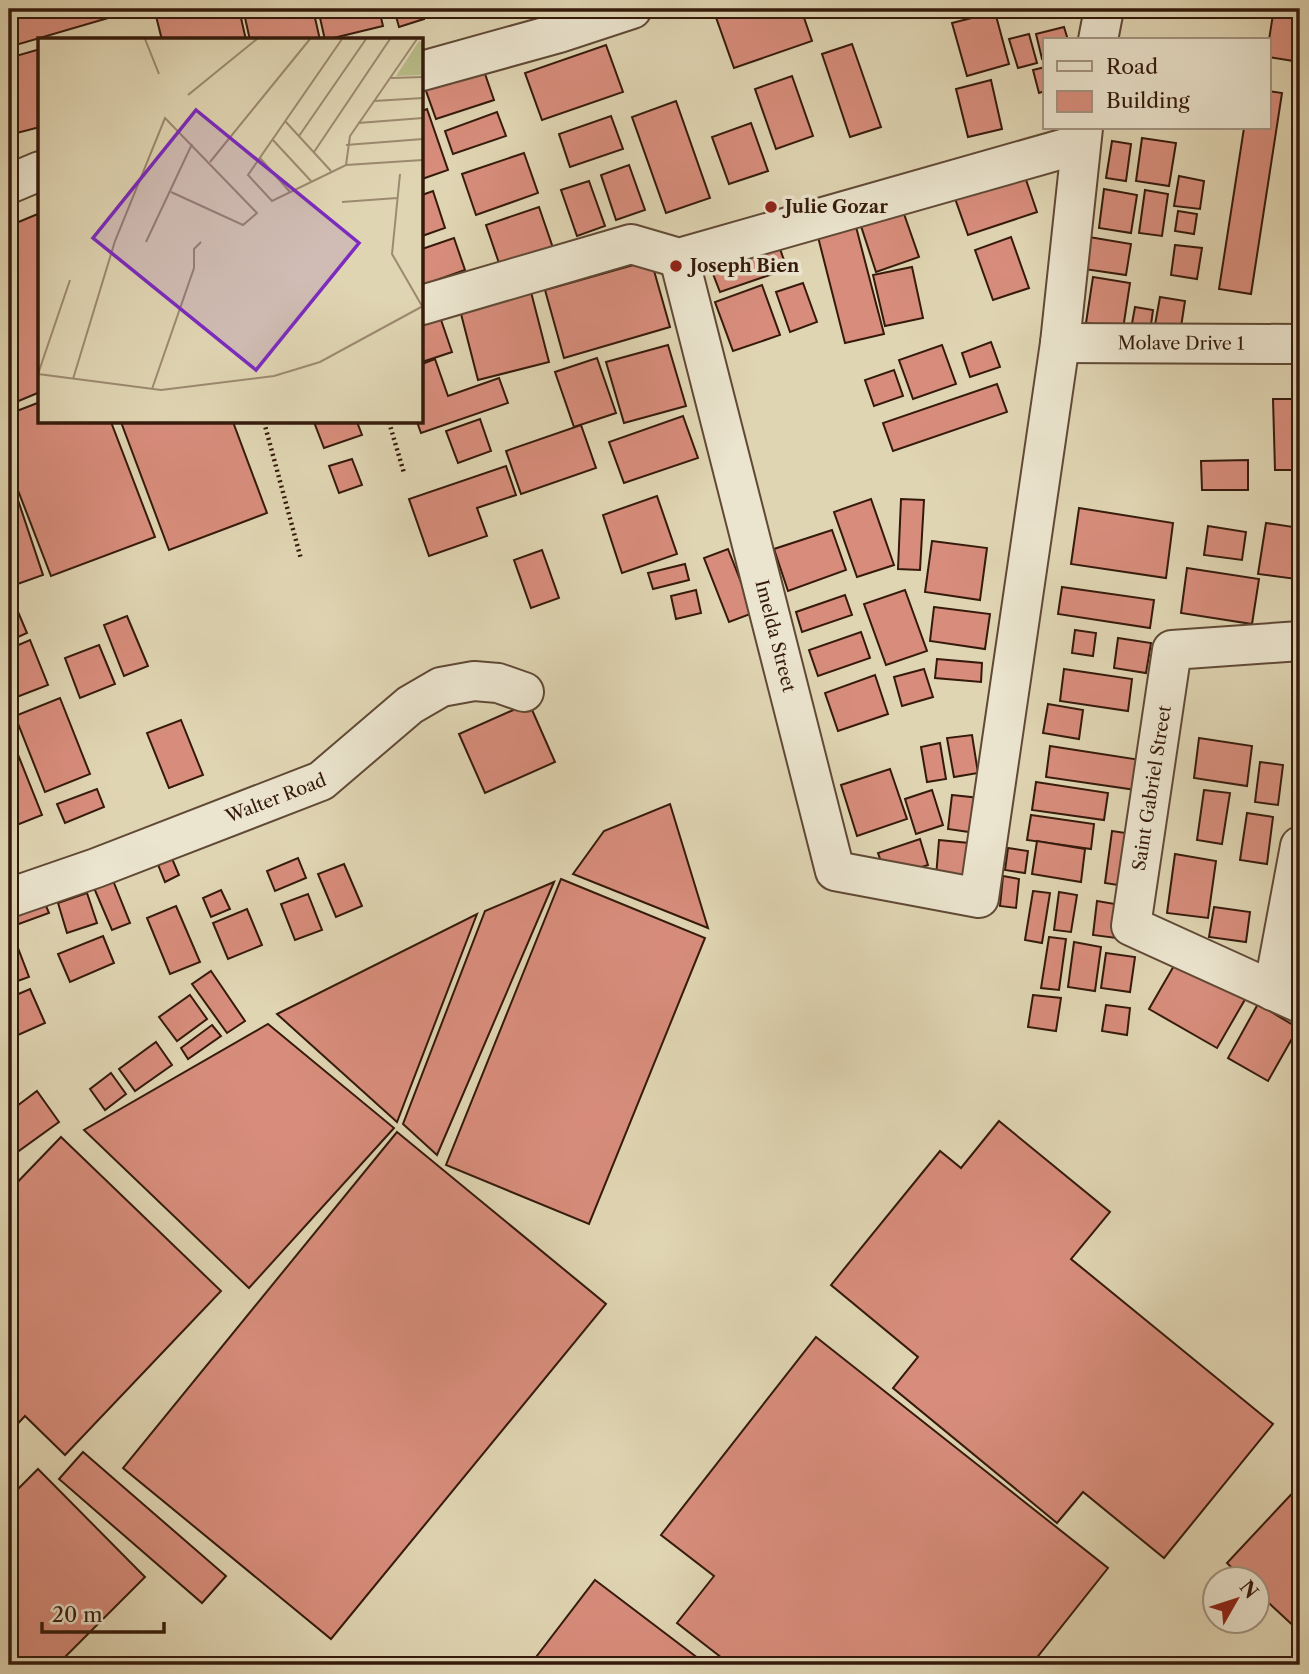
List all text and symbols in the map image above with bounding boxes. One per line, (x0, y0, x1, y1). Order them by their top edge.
inset map (38, 38, 424, 424)
legend (1043, 38, 1270, 130)
text: Road (1106, 54, 1158, 79)
text: Building (1106, 88, 1191, 113)
place label: Julie Gozar (782, 196, 888, 218)
marker: Julie Gozar (763, 199, 779, 215)
place label: Joseph Bien (687, 255, 800, 277)
marker: Joseph Bien (668, 258, 684, 274)
street label: Molave Drive 1 (1118, 332, 1245, 355)
street label: Imelda Street (750, 577, 800, 695)
street label: Saint Gabriel Street (1128, 703, 1176, 872)
street label: Walter Road (222, 769, 329, 828)
north arrow (1200, 1566, 1270, 1636)
text: N (1235, 1576, 1263, 1603)
scale bar (42, 1590, 164, 1634)
text: 20 m (52, 1602, 103, 1627)

